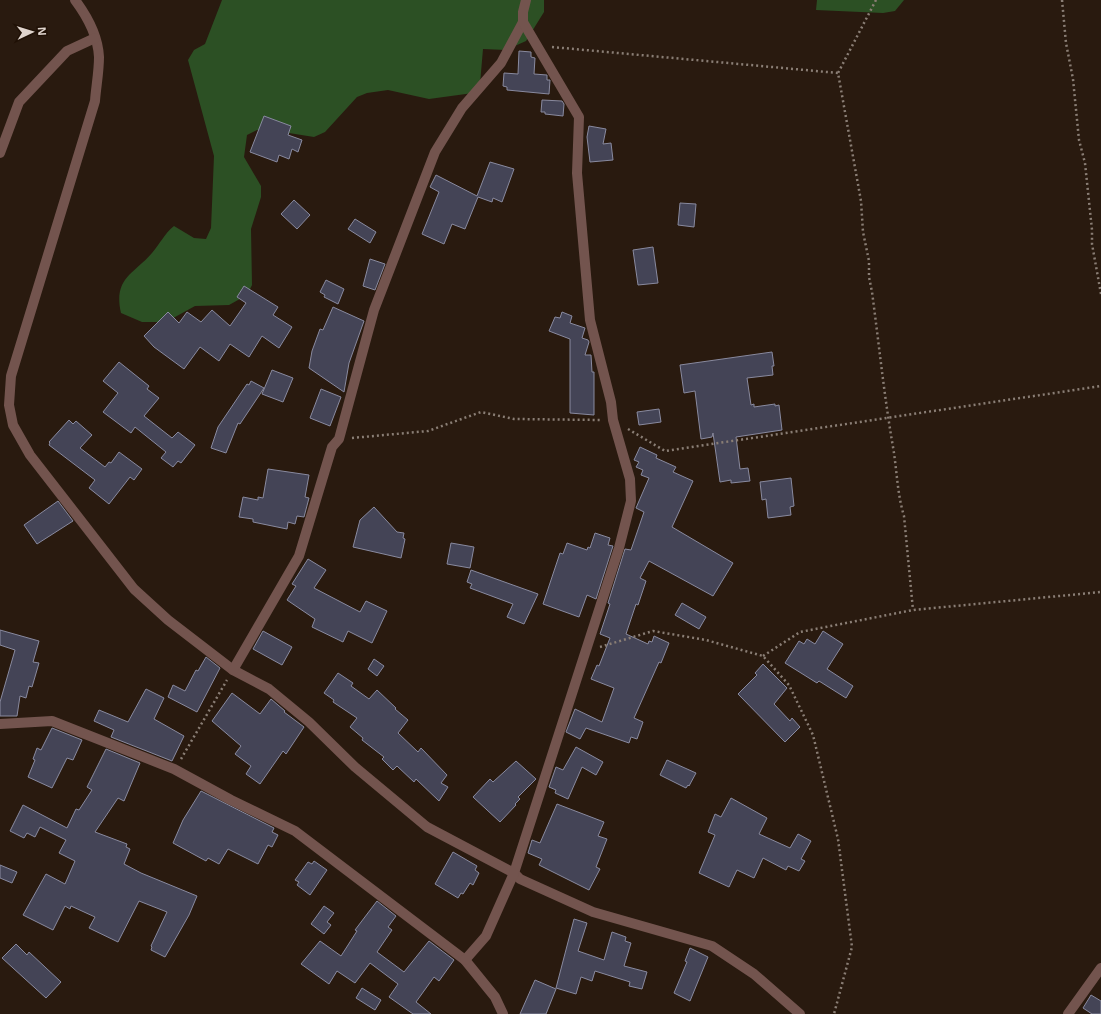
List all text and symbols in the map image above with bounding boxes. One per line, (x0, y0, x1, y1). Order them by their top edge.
north arrow (12, 12, 52, 52)
text: N (35, 26, 50, 36)

